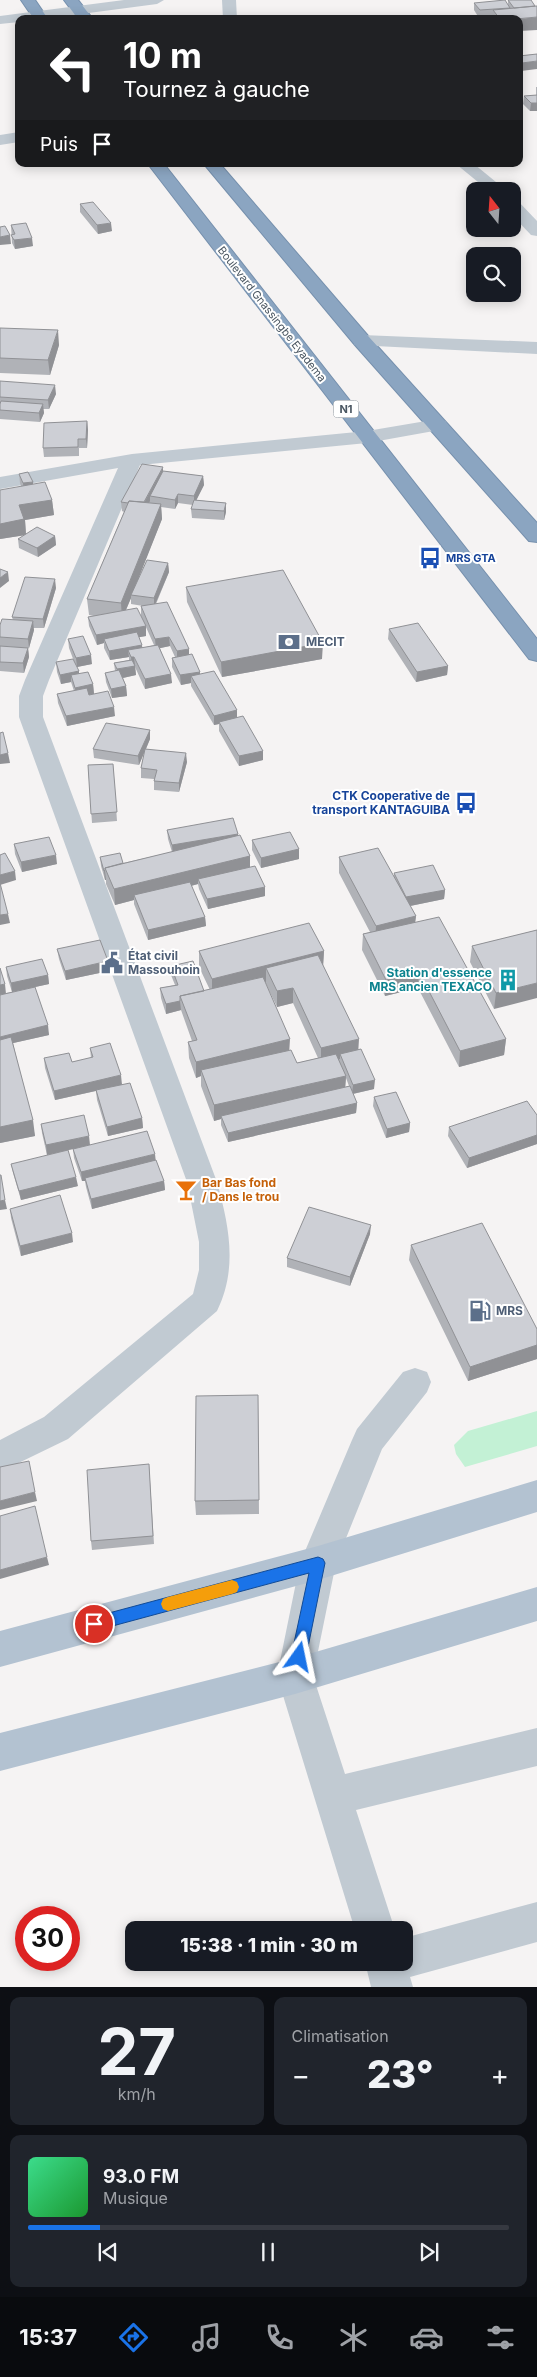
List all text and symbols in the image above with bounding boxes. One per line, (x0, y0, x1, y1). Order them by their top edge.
text: 10 m (123, 34, 202, 76)
icon: left (40, 35, 105, 100)
text: Tournez à gauche (123, 76, 310, 102)
icon: arrive (88, 130, 116, 158)
text: Puis (40, 133, 78, 156)
north arrow (466, 182, 521, 238)
map controls (466, 182, 521, 302)
street label: Boulevard Gnassingbe Eyadema (215, 244, 329, 384)
button: search (466, 247, 521, 302)
road number: N1 (334, 400, 358, 418)
bus stop icon: MRS GTA (417, 545, 443, 571)
place label: MRS GTA (446, 551, 496, 565)
bank icon: MECIT (276, 629, 302, 655)
place label: MECIT (306, 634, 345, 649)
place label: CTK Cooperative de transport KANTAGUIBA (312, 788, 450, 817)
bus stop icon: CTK Cooperative de transport KANTAGUIBA (453, 790, 479, 816)
place label: État civil Massouhoin (128, 948, 200, 977)
public building icon: État civil Massouhoin (99, 950, 125, 976)
place label: Station d'essence MRS ancien TEXACO (369, 965, 492, 994)
building icon: Station d'essence MRS ancien TEXACO (495, 967, 521, 993)
place label: Bar Bas fond / Dans le trou (202, 1175, 279, 1204)
bar icon: Bar Bas fond / Dans le trou (173, 1177, 199, 1203)
fuel station icon: MRS (467, 1298, 493, 1324)
place label: MRS (496, 1303, 523, 1318)
pin (73, 1603, 115, 1645)
icon: arrive (80, 1610, 108, 1638)
position arrow (272, 1630, 324, 1682)
speed limit sign: 30 (15, 1906, 80, 1971)
text: 15:38 · 1 min · 30 m (180, 1934, 358, 1957)
text: 27 (97, 2012, 176, 2091)
text: Climatisation (292, 2026, 389, 2046)
text: 23° (367, 2051, 434, 2097)
text: − (292, 2058, 310, 2092)
text: + (490, 2058, 509, 2092)
text: km/h (118, 2084, 156, 2104)
text: 93.0 FM (103, 2165, 179, 2188)
text: Musique (103, 2188, 168, 2208)
icon: previous (94, 2238, 122, 2266)
icon: pause (254, 2238, 282, 2266)
icon: next (415, 2238, 443, 2266)
icon: directions (116, 2320, 151, 2355)
icon: music (189, 2320, 224, 2355)
icon: phone (262, 2320, 297, 2355)
icon: climate (336, 2320, 371, 2355)
icon: car (409, 2320, 444, 2355)
icon: filters (483, 2320, 518, 2355)
text: 15:37 (19, 2324, 77, 2350)

